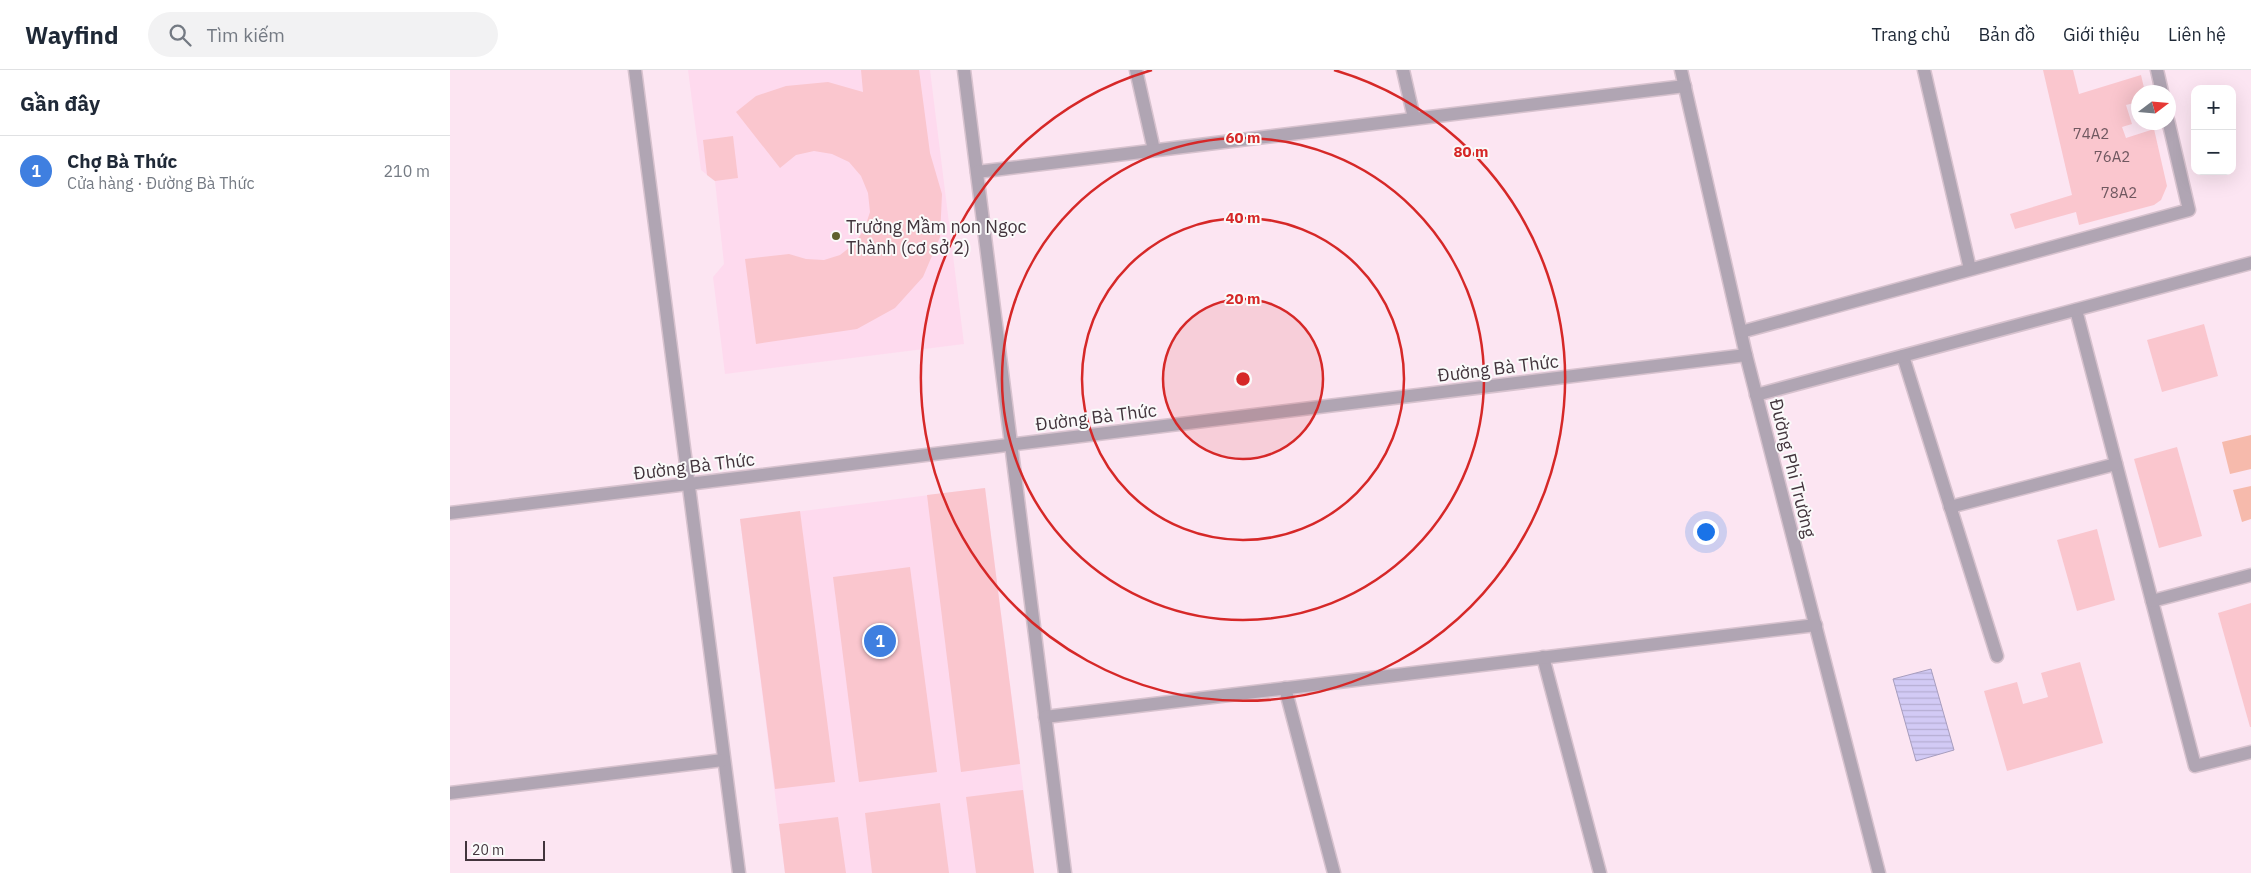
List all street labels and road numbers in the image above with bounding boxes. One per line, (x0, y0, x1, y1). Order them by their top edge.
street label: Đường Bà Thức (1436, 349, 1560, 387)
street label: Đường Phi Trường (1765, 396, 1822, 540)
street label: Đường Bà Thức (1034, 398, 1158, 436)
street label: Đường Bà Thức (632, 447, 756, 485)

